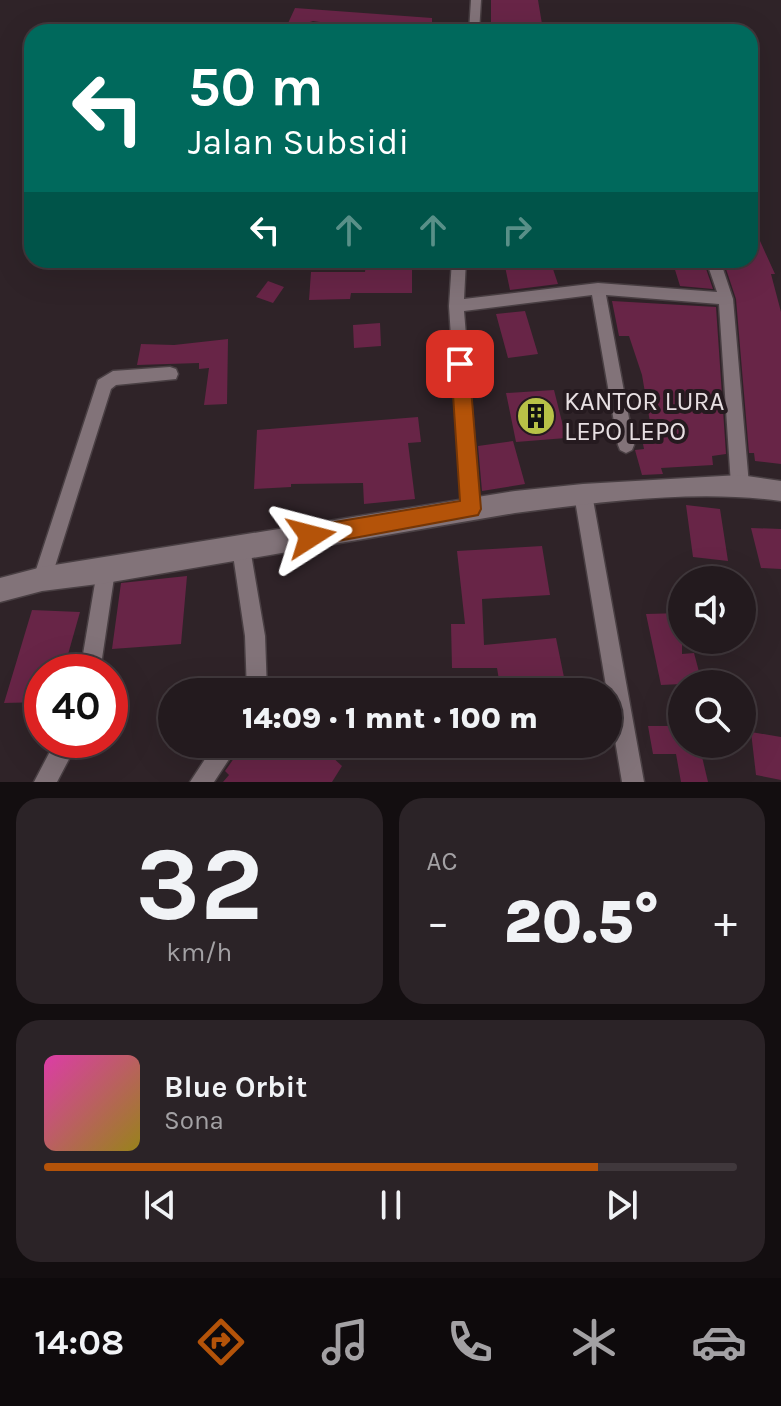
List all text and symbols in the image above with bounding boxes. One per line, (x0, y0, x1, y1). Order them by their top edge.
text: 50 m (188, 54, 323, 119)
icon: left (56, 56, 160, 160)
text: Jalan Subsidi (188, 121, 409, 163)
icon: left (243, 208, 287, 252)
icon: ahead (327, 208, 371, 252)
icon: ahead (411, 208, 455, 252)
icon: right (495, 208, 539, 252)
pin (426, 330, 494, 398)
icon: arrive (438, 342, 482, 386)
place label: KANTOR LURA LEPO LEPO (564, 386, 724, 447)
building icon: KANTOR LURA LEPO LEPO (515, 395, 557, 437)
position arrow (269, 494, 353, 578)
map controls (668, 566, 756, 758)
button: sound (668, 566, 756, 654)
speed limit sign: 40 (24, 654, 128, 758)
button: search (668, 670, 756, 758)
text: 14:09 · 1 mnt · 100 m (242, 700, 538, 736)
text: 32 (135, 824, 263, 945)
text: AC (427, 846, 457, 877)
text: 20.5° (504, 887, 660, 957)
text: − (427, 897, 450, 948)
text: + (714, 897, 737, 948)
text: km/h (166, 937, 232, 968)
text: Blue Orbit (164, 1069, 307, 1105)
text: Sona (164, 1105, 224, 1136)
icon: previous (138, 1183, 182, 1227)
icon: pause (369, 1183, 413, 1227)
icon: next (600, 1183, 644, 1227)
icon: directions (193, 1314, 249, 1370)
icon: music (317, 1314, 373, 1370)
icon: phone (442, 1314, 498, 1370)
icon: climate (566, 1314, 622, 1370)
icon: car (691, 1314, 747, 1370)
text: 14:08 (34, 1321, 124, 1363)

